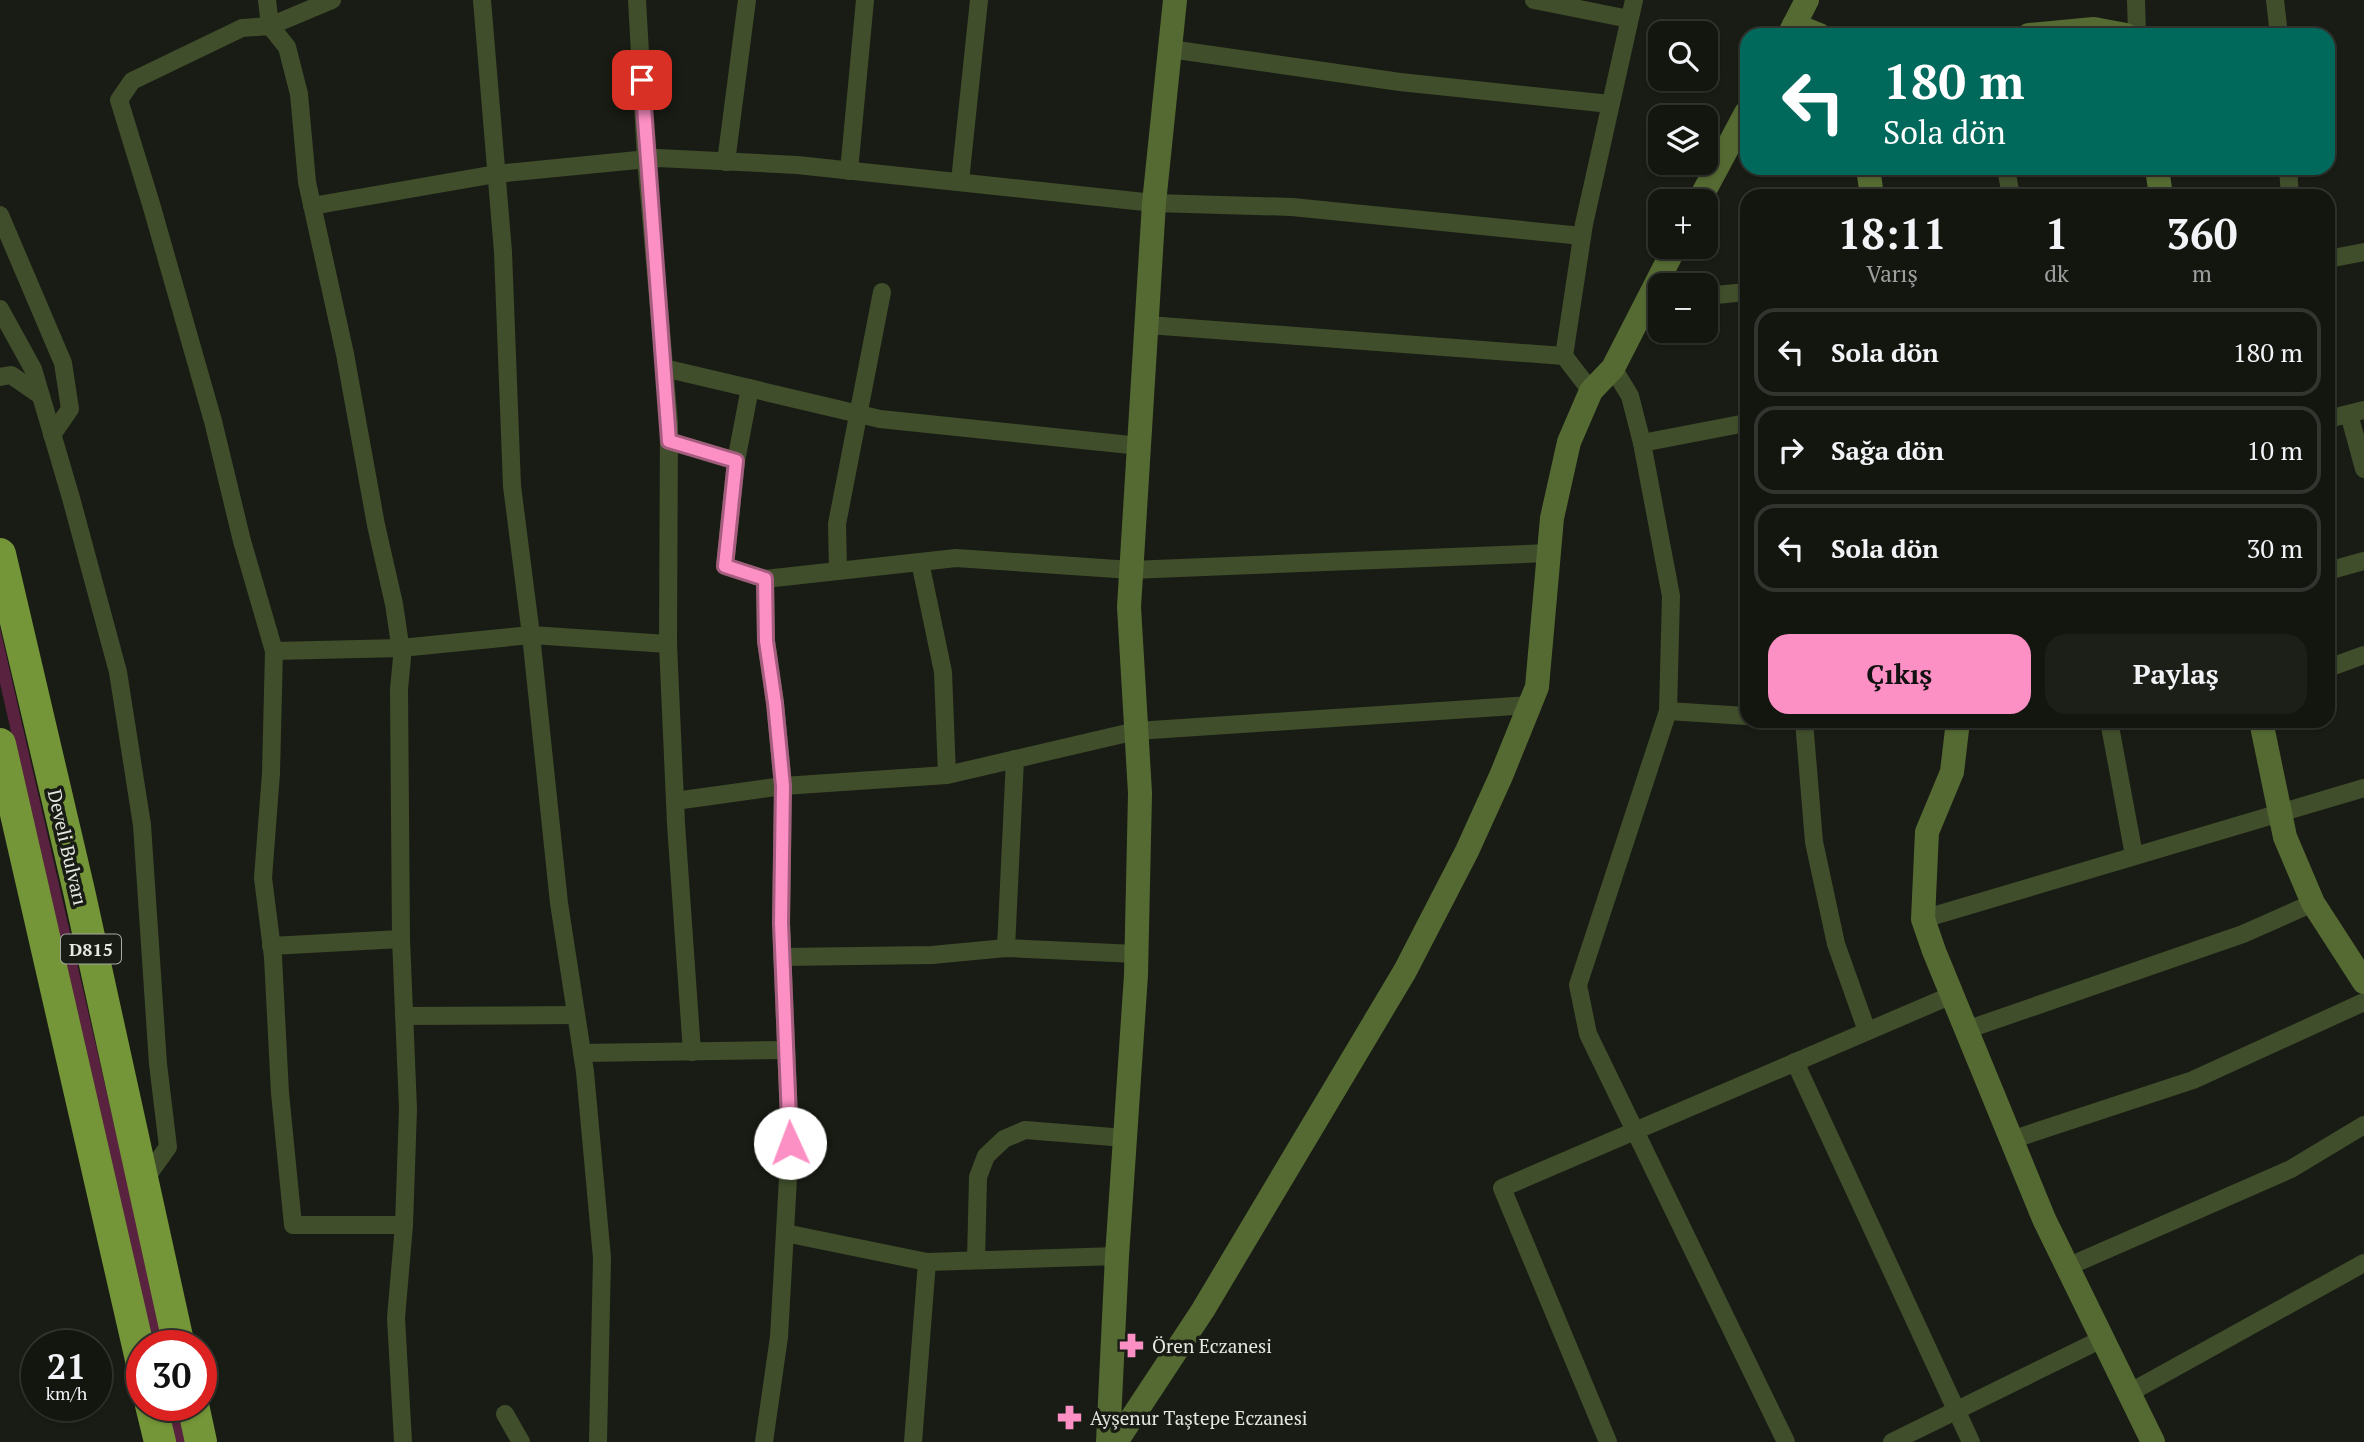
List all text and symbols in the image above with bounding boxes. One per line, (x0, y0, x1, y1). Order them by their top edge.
map controls (1648, 21, 1718, 343)
button: search (1648, 21, 1718, 91)
text: 180 m (1883, 48, 2025, 113)
pin (612, 50, 672, 110)
icon: left (1768, 56, 1859, 147)
icon: arrive (623, 61, 661, 99)
button: layers (1648, 105, 1718, 175)
text: Sola dön (1883, 111, 2006, 153)
button: + (1648, 189, 1718, 259)
text: 18:11 (1837, 205, 1947, 261)
text: 1 (2045, 205, 2068, 261)
text: 360 (2166, 205, 2238, 261)
text: Varış (1866, 258, 1918, 289)
text: dk (2044, 258, 2069, 289)
text: m (2192, 258, 2212, 289)
button: − (1648, 273, 1718, 343)
icon: left (1772, 333, 1810, 371)
text: Sola dön (1831, 335, 1939, 369)
text: 180 m (2233, 335, 2303, 369)
icon: right (1772, 431, 1810, 469)
text: Sağa dön (1831, 433, 1944, 467)
text: 10 m (2247, 433, 2303, 467)
icon: left (1772, 529, 1810, 567)
text: Sola dön (1831, 531, 1939, 565)
text: 30 m (2247, 531, 2303, 565)
button: Çıkış (1768, 634, 2031, 714)
button: Paylaş (2045, 634, 2307, 714)
street label: Develi Bulvarı (43, 787, 93, 907)
road number: D815 (61, 934, 121, 964)
position arrow (753, 1106, 827, 1180)
speed limit sign: 30 (126, 1330, 217, 1421)
pharmacy icon: Ören Eczanesi (1118, 1331, 1146, 1359)
place label: Ören Eczanesi (1152, 1333, 1272, 1358)
text: 21 (47, 1343, 86, 1389)
text: km/h (46, 1381, 87, 1405)
pharmacy icon: Ayşenur Taştepe Eczanesi (1056, 1403, 1084, 1431)
place label: Ayşenur Taştepe Eczanesi (1090, 1405, 1308, 1430)

